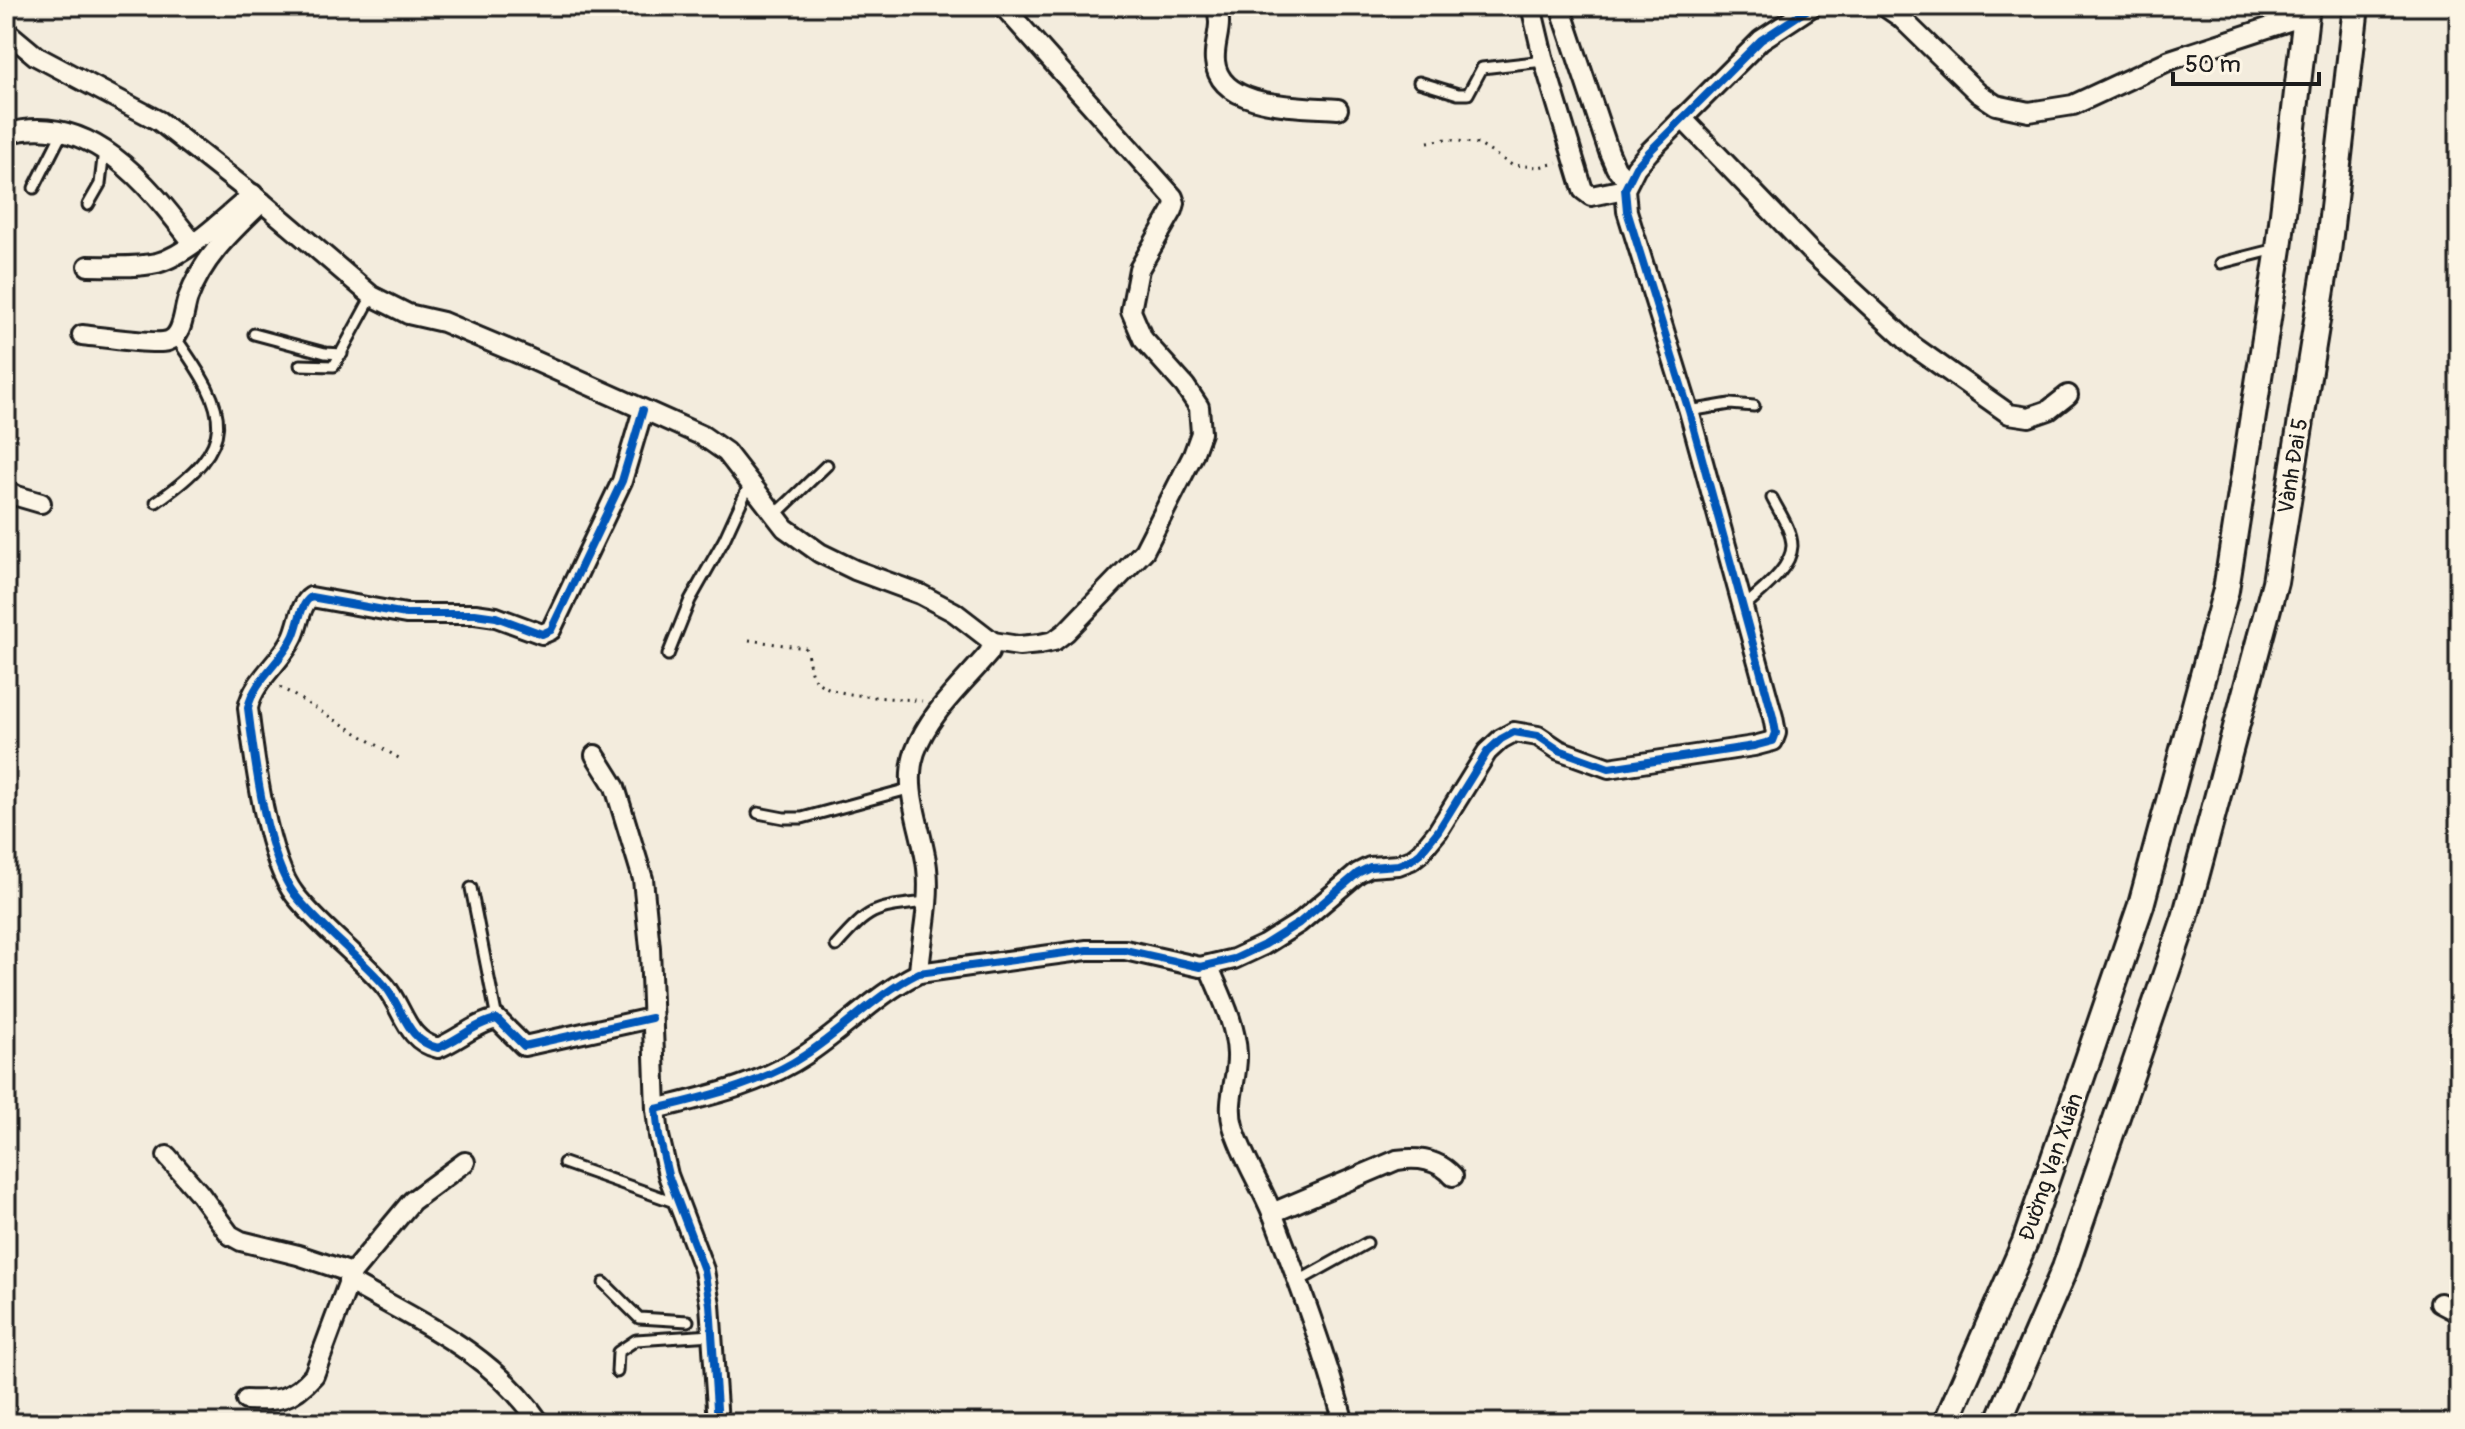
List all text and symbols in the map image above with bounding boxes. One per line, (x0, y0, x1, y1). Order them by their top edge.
scale bar (2173, 36, 2319, 86)
text: 50 m (2185, 50, 2241, 79)
street label: Vành Đai 5 (2272, 416, 2314, 516)
street label: Đường Vạn Xuân (2013, 1089, 2089, 1245)

